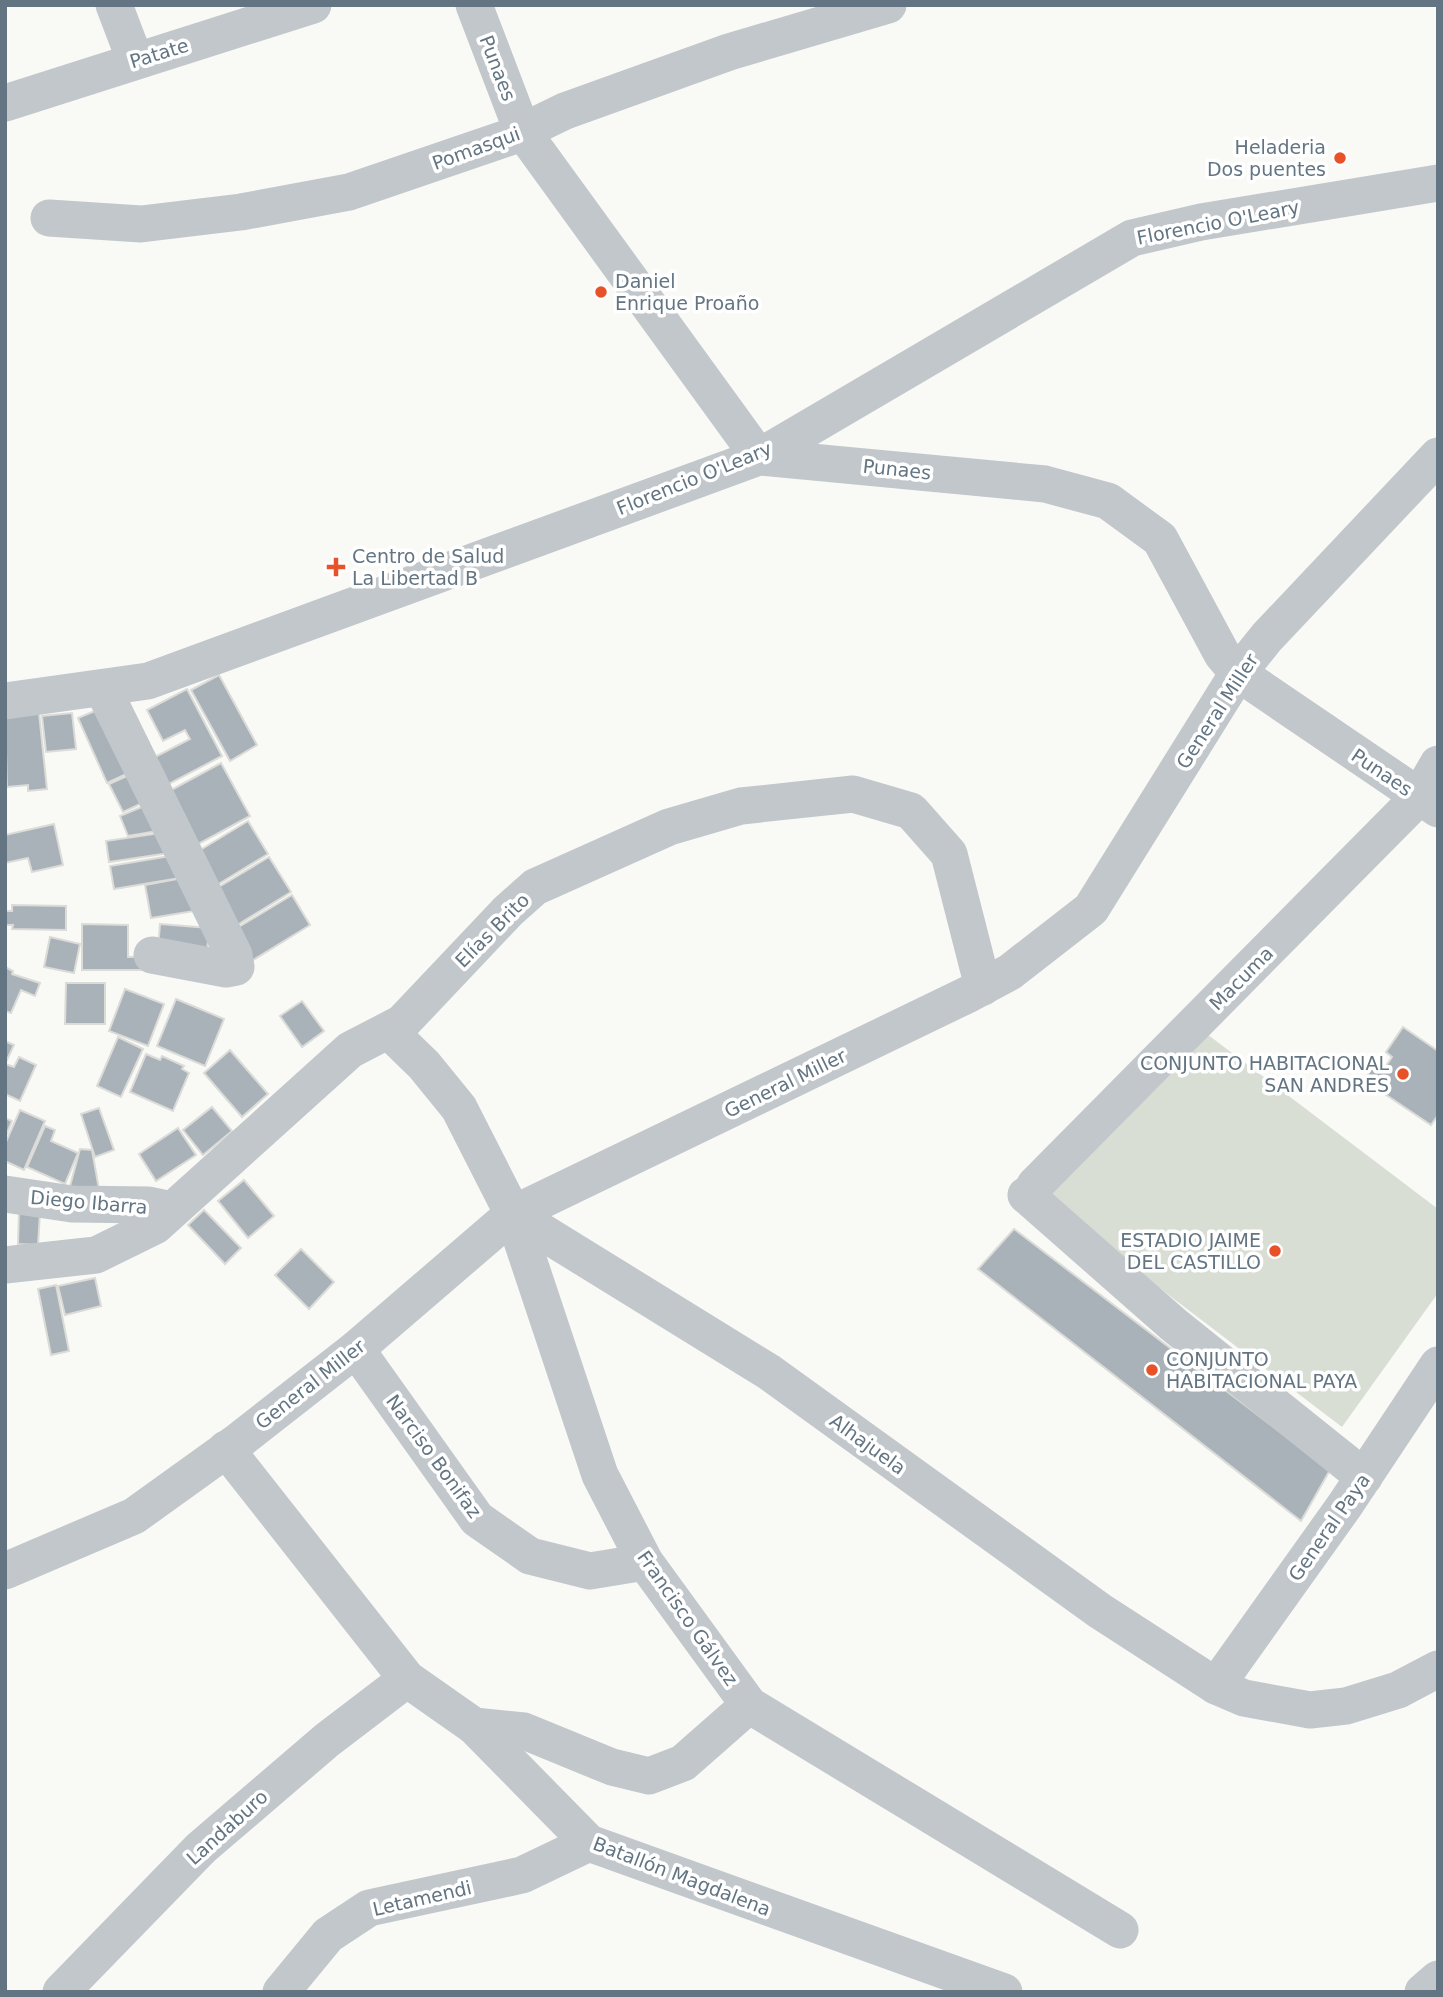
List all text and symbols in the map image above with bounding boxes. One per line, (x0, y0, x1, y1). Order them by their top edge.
street label: Punaes (475, 32, 521, 104)
street label: Patate (127, 34, 191, 72)
street label: Pomasqui (429, 122, 523, 174)
place label: Heladeria Dos puentes (1207, 136, 1326, 180)
marker: Heladeria Dos puentes (1332, 150, 1348, 166)
street label: Florencio O'Leary (1135, 195, 1301, 249)
place label: Daniel Enrique Proaño (615, 270, 759, 314)
marker: Daniel Enrique Proaño (593, 284, 609, 300)
street label: Florencio O'Leary (613, 437, 775, 519)
street label: Punaes (862, 454, 932, 484)
place label: Centro de Salud La Libertad B (352, 545, 504, 589)
marker: Centro de Salud La Libertad B (326, 557, 346, 577)
street label: General Miller (1172, 649, 1262, 773)
street label: Punaes (1347, 744, 1417, 800)
street label: Elías Brito (451, 889, 533, 971)
street label: Macuma (1205, 942, 1277, 1014)
street label: General Miller (721, 1044, 850, 1122)
place label: CONJUNTO HABITACIONAL SAN ANDRES (1140, 1052, 1389, 1096)
marker: CONJUNTO HABITACIONAL SAN ANDRES (1395, 1066, 1411, 1082)
street label: Diego Ibarra (29, 1186, 149, 1218)
place label: ESTADIO JAIME DEL CASTILLO (1120, 1229, 1261, 1273)
marker: ESTADIO JAIME DEL CASTILLO (1267, 1243, 1283, 1259)
street label: General Miller (251, 1334, 369, 1434)
place label: CONJUNTO HABITACIONAL PAYA (1166, 1348, 1357, 1392)
marker: CONJUNTO HABITACIONAL PAYA (1144, 1362, 1160, 1378)
street label: Narciso Bonifaz (382, 1390, 486, 1522)
street label: Alhajuela (826, 1409, 910, 1479)
street label: General Paya (1284, 1469, 1374, 1585)
street label: Francisco Gálvez (633, 1546, 743, 1690)
street label: Landaburo (182, 1785, 272, 1869)
street label: Batallón Magdalena (590, 1832, 774, 1920)
street label: Letamendi (371, 1876, 473, 1920)

